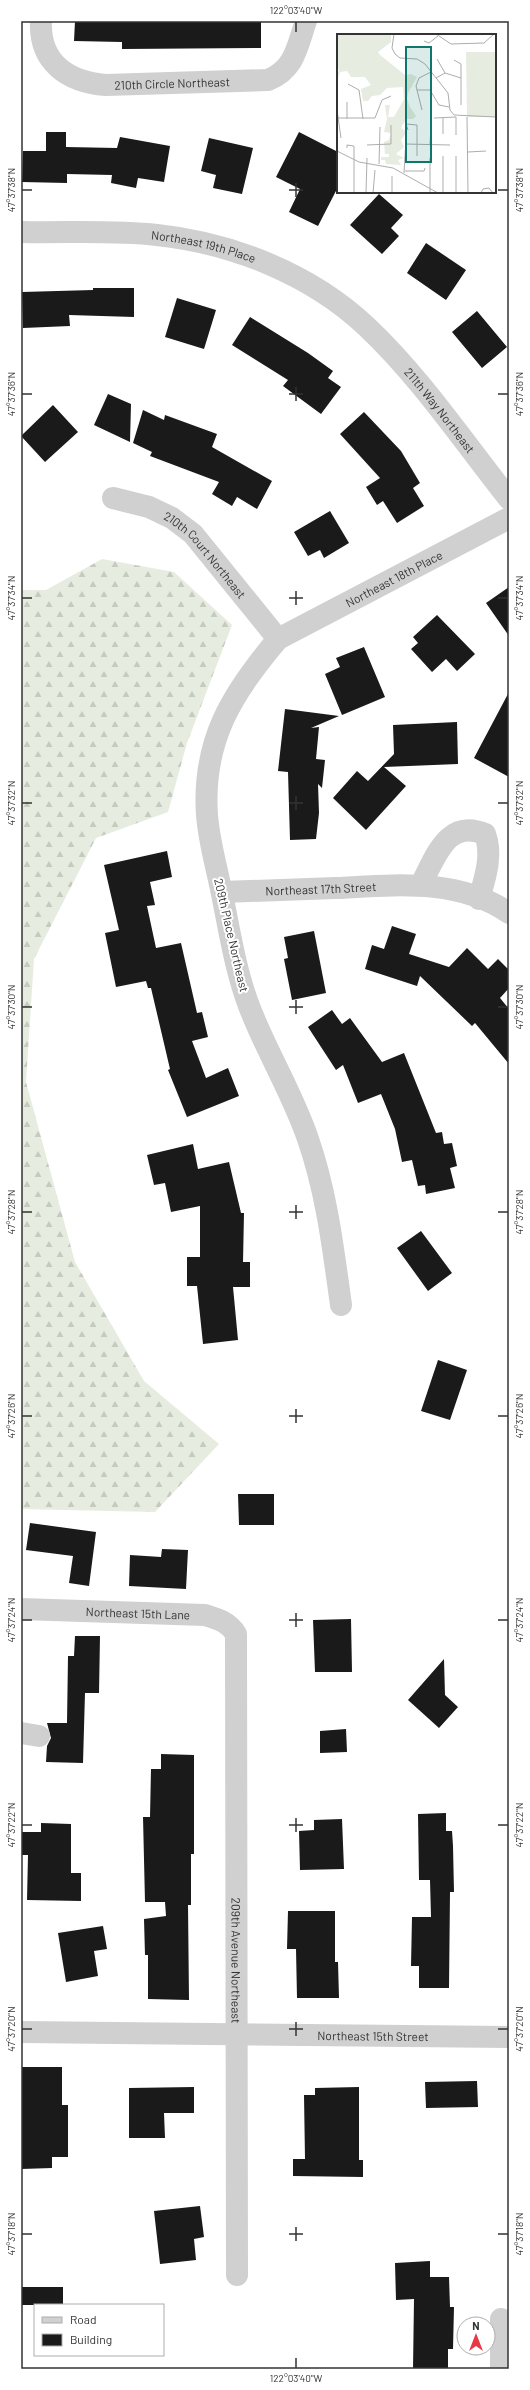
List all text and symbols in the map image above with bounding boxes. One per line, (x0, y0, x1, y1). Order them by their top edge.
text: 122°03'40"W (270, 4, 323, 16)
inset map (337, 34, 496, 193)
street label: 210th Circle Northeast (114, 74, 230, 92)
text: 47°37'38"N (5, 168, 17, 212)
text: 47°37'38"N (513, 168, 525, 212)
street label: Northeast 19th Place (151, 227, 258, 265)
street label: 211th Way Northeast (402, 365, 478, 456)
text: 47°37'36"N (5, 372, 17, 416)
text: 47°37'36"N (513, 372, 525, 416)
street label: 210th Court Northeast (162, 508, 249, 601)
street label: Northeast 18th Place (343, 547, 445, 610)
text: 47°37'34"N (5, 576, 17, 620)
text: 47°37'34"N (513, 576, 525, 620)
text: 47°37'32"N (5, 781, 17, 825)
text: 47°37'32"N (513, 781, 525, 825)
street label: 209th Place Northeast (212, 877, 252, 993)
street label: Northeast 17th Street (265, 879, 377, 898)
text: 47°37'30"N (5, 984, 17, 1030)
text: 47°37'30"N (513, 984, 525, 1030)
text: 47°37'28"N (5, 1190, 17, 1234)
text: 47°37'28"N (513, 1190, 525, 1234)
text: 47°37'26"N (5, 1394, 17, 1438)
text: 47°37'26"N (513, 1394, 525, 1438)
text: 47°37'24"N (5, 1597, 17, 1643)
text: 47°37'24"N (513, 1597, 525, 1643)
street label: Northeast 15th Lane (86, 1604, 190, 1622)
text: 47°37'22"N (5, 1802, 17, 1848)
text: 47°37'22"N (513, 1802, 525, 1848)
street label: 209th Avenue Northeast (229, 1898, 244, 2024)
text: 47°37'20"N (5, 2006, 17, 2052)
text: 47°37'20"N (513, 2006, 525, 2052)
street label: Northeast 15th Street (317, 2028, 429, 2043)
text: 47°37'18"N (5, 2212, 17, 2256)
text: 47°37'18"N (513, 2212, 525, 2256)
legend (34, 2304, 164, 2356)
text: Road (70, 2312, 97, 2326)
north arrow (456, 2316, 496, 2356)
text: N (472, 2319, 480, 2332)
text: Building (70, 2332, 112, 2346)
text: 122°03'40"W (270, 2372, 323, 2384)

